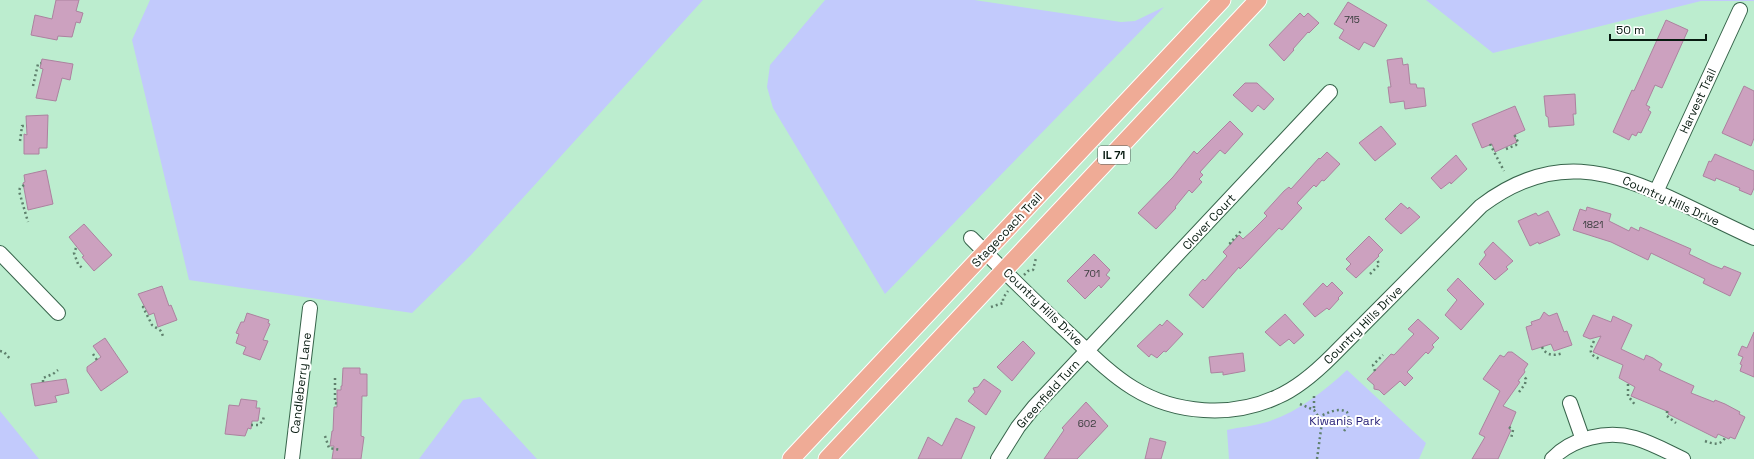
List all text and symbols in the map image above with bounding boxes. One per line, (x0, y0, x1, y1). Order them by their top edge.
house number: 715 (1344, 13, 1360, 26)
scale bar (1610, 16, 1706, 42)
text: 50 m (1616, 22, 1644, 38)
street label: Harvest Trail (1676, 66, 1720, 136)
road number: IL 71 (1098, 146, 1130, 164)
street label: Country Hills Drive (1620, 172, 1722, 230)
street label: Stagecoach Trail (968, 189, 1046, 271)
street label: Clover Court (1179, 190, 1239, 254)
house number: 1821 (1583, 218, 1603, 231)
street label: Country Hills Drive (1000, 265, 1086, 349)
house number: 701 (1084, 267, 1100, 280)
street label: Country Hills Drive (1320, 282, 1406, 368)
street label: Candleberry Lane (287, 331, 315, 435)
street label: Greenfield Turn (1013, 356, 1083, 432)
park label: Kiwanis Park (1309, 413, 1381, 429)
house number: 602 (1078, 417, 1096, 430)

